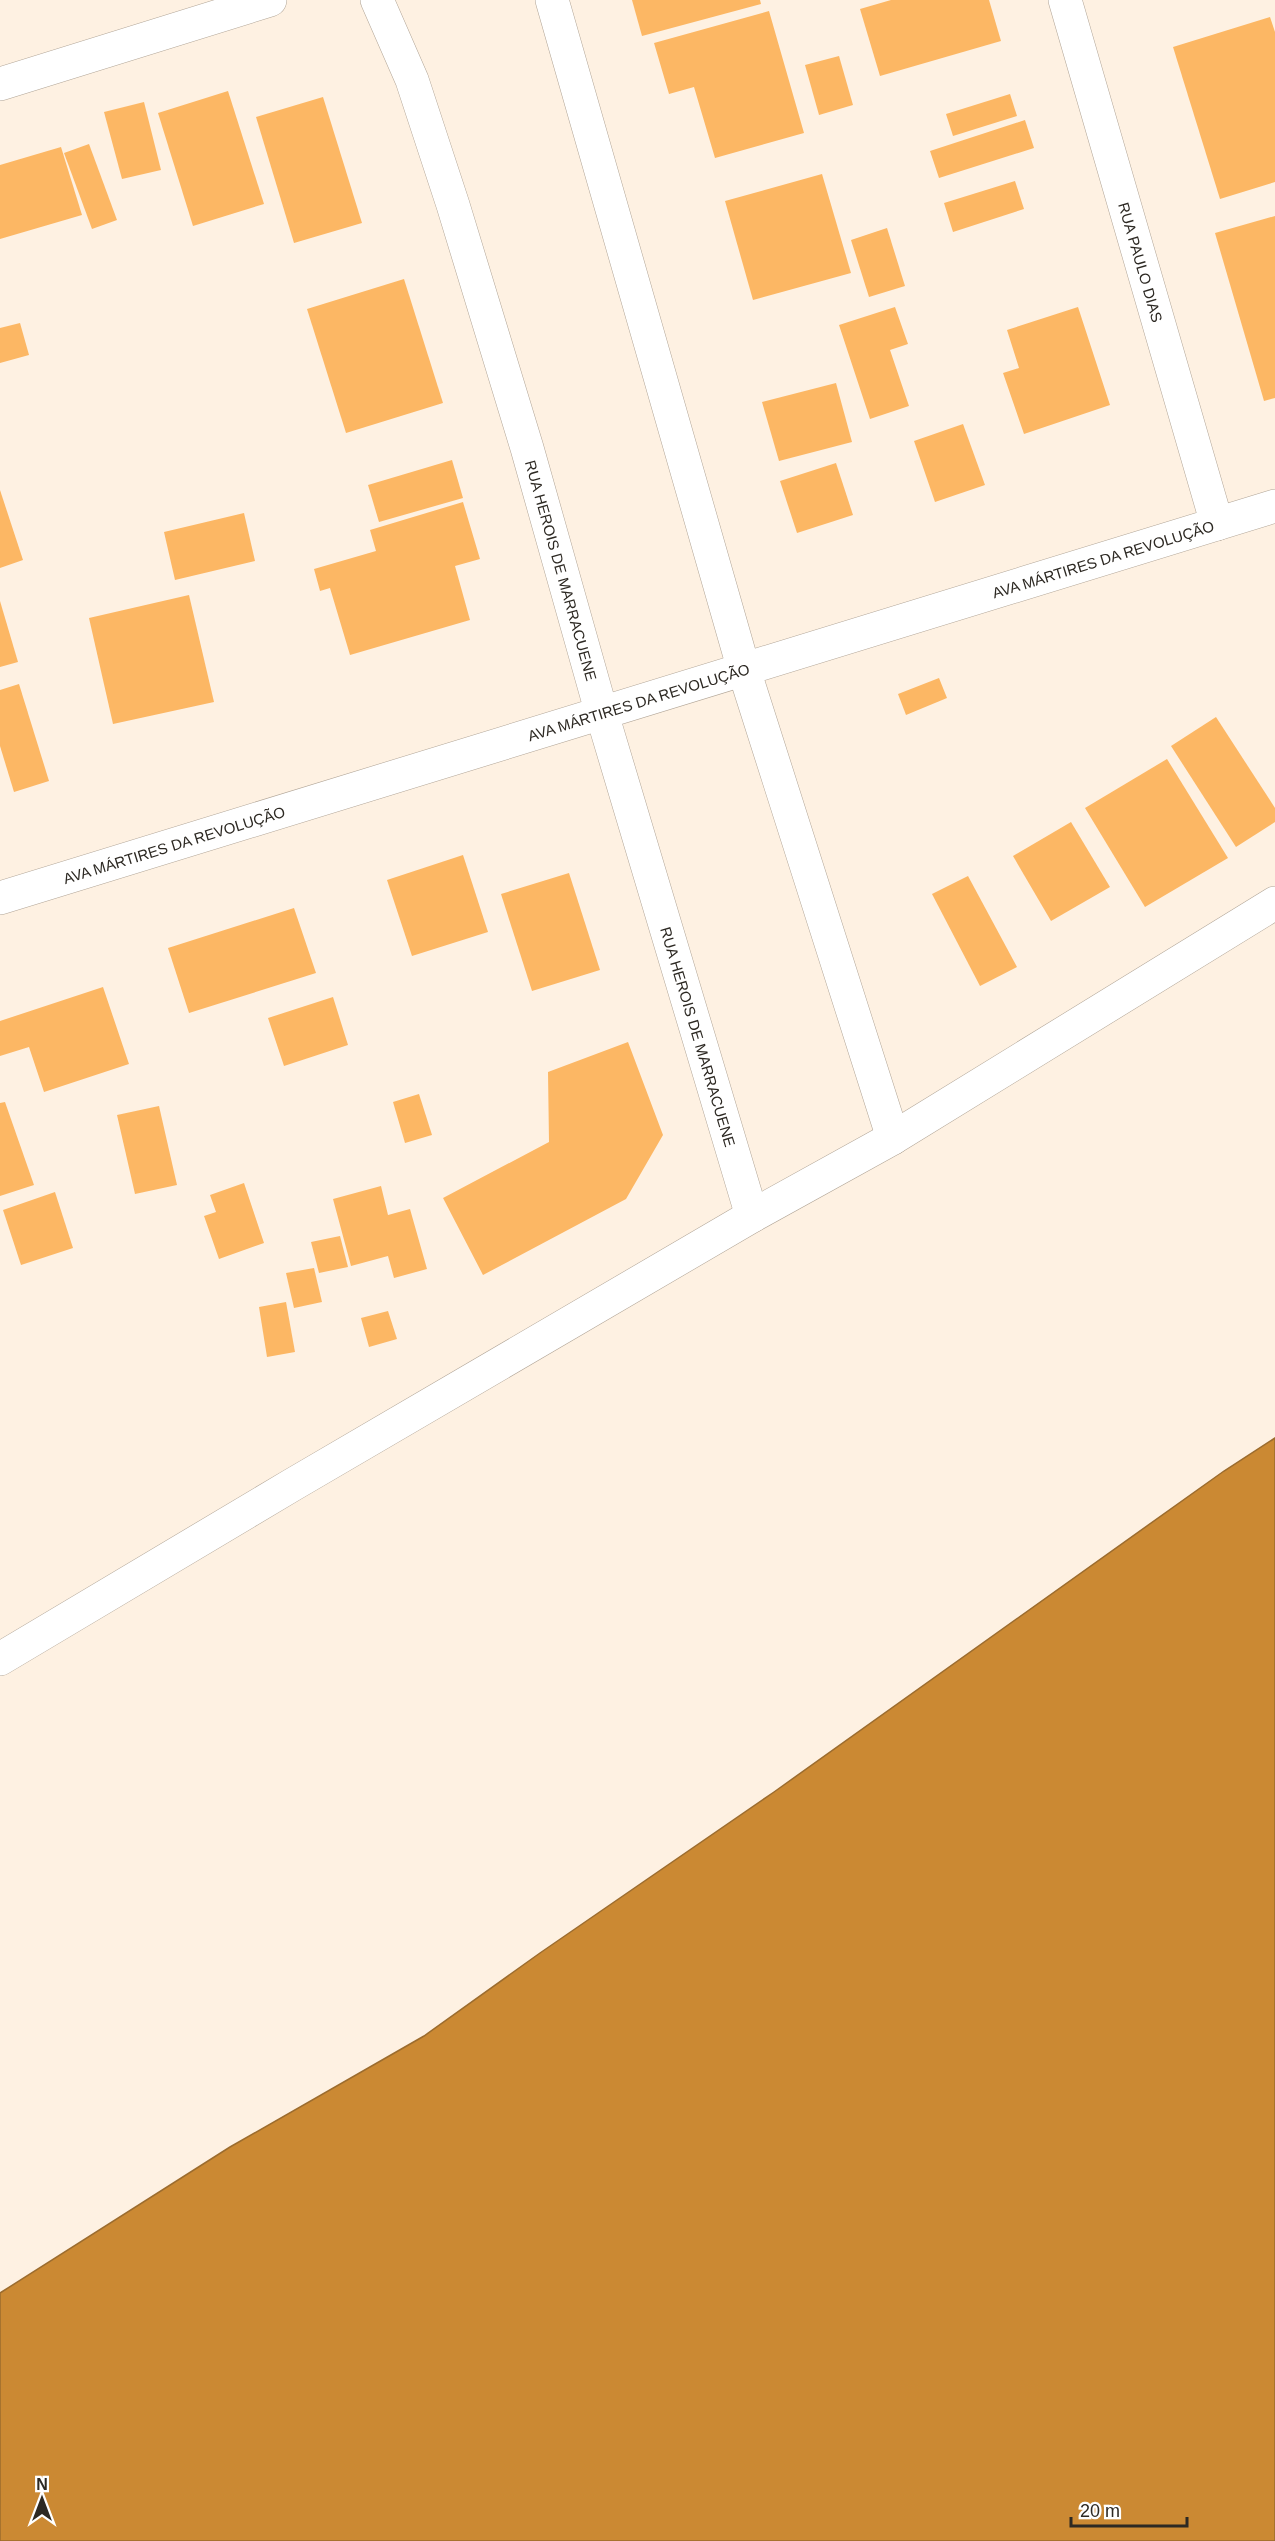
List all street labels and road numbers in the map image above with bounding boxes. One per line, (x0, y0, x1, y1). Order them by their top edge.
street label: RUA PAULO DIAS (1116, 200, 1166, 324)
street label: RUA HEROIS DE MARRACUENE (522, 458, 601, 683)
street label: AVA MÁRTIRES DA REVOLUÇÃO (990, 517, 1216, 601)
street label: AVA MÁRTIRES DA REVOLUÇÃO (526, 660, 751, 744)
street label: AVA MÁRTIRES DA REVOLUÇÃO (61, 802, 287, 887)
street label: RUA HEROIS DE MARRACUENE (658, 925, 739, 1149)

